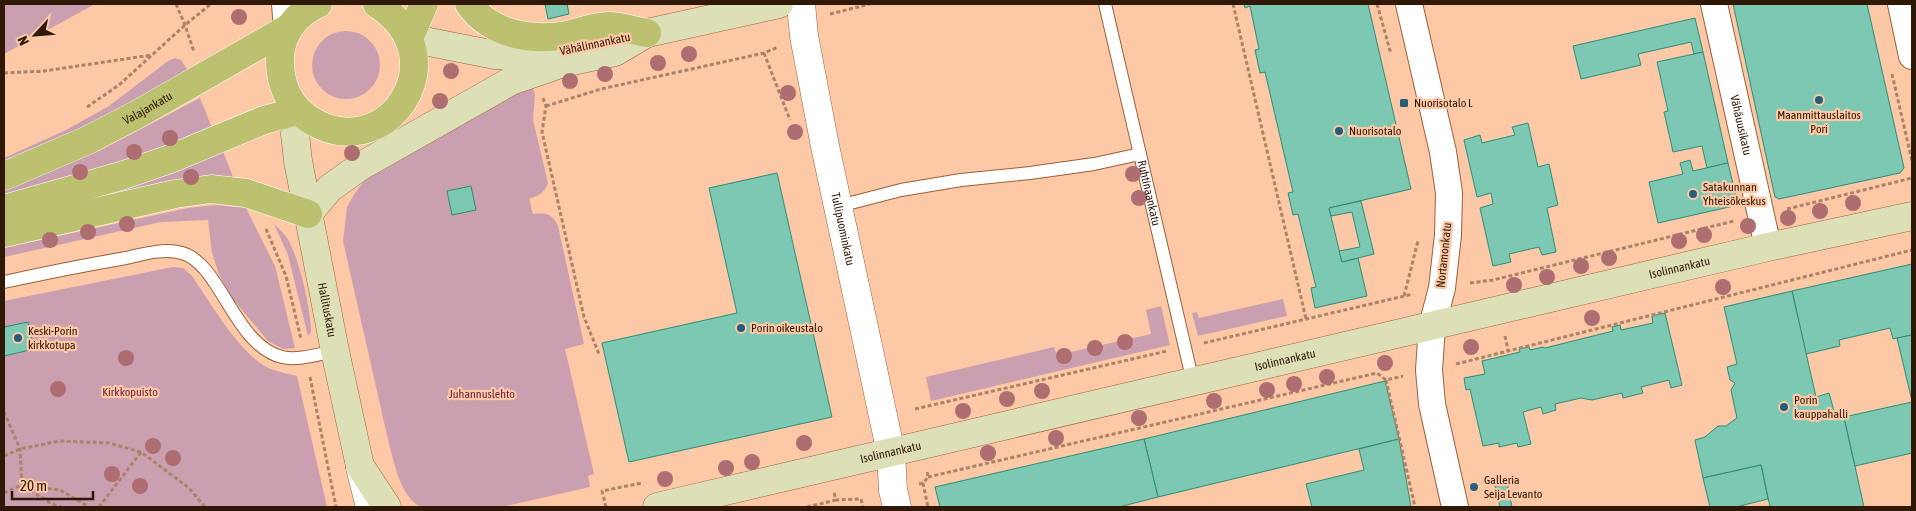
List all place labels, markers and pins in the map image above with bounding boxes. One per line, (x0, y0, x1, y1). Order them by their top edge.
marker: Maanmittauslaitos Pori (1813, 94, 1825, 106)
place label: Nuorisotalo L (1414, 96, 1473, 110)
marker: Nuorisotalo L (1398, 97, 1410, 109)
place label: Maanmittauslaitos Pori (1777, 108, 1861, 136)
place label: Nuorisotalo (1349, 124, 1402, 138)
marker: Nuorisotalo (1333, 125, 1345, 137)
place label: Satakunnan Yhteisökeskus (1703, 180, 1766, 208)
marker: Satakunnan Yhteisökeskus (1687, 188, 1699, 200)
place label: Porin oikeustalo (751, 321, 823, 335)
marker: Porin oikeustalo (735, 322, 747, 334)
place label: Keski-Porin kirkkotupa (28, 324, 78, 352)
marker: Keski-Porin kirkkotupa (12, 332, 24, 344)
place label: Porin kauppahalli (1794, 393, 1848, 421)
marker: Porin kauppahalli (1778, 401, 1790, 413)
place label: Galleria Seija Levanto (1484, 473, 1543, 501)
marker: Galleria Seija Levanto (1468, 481, 1480, 493)

